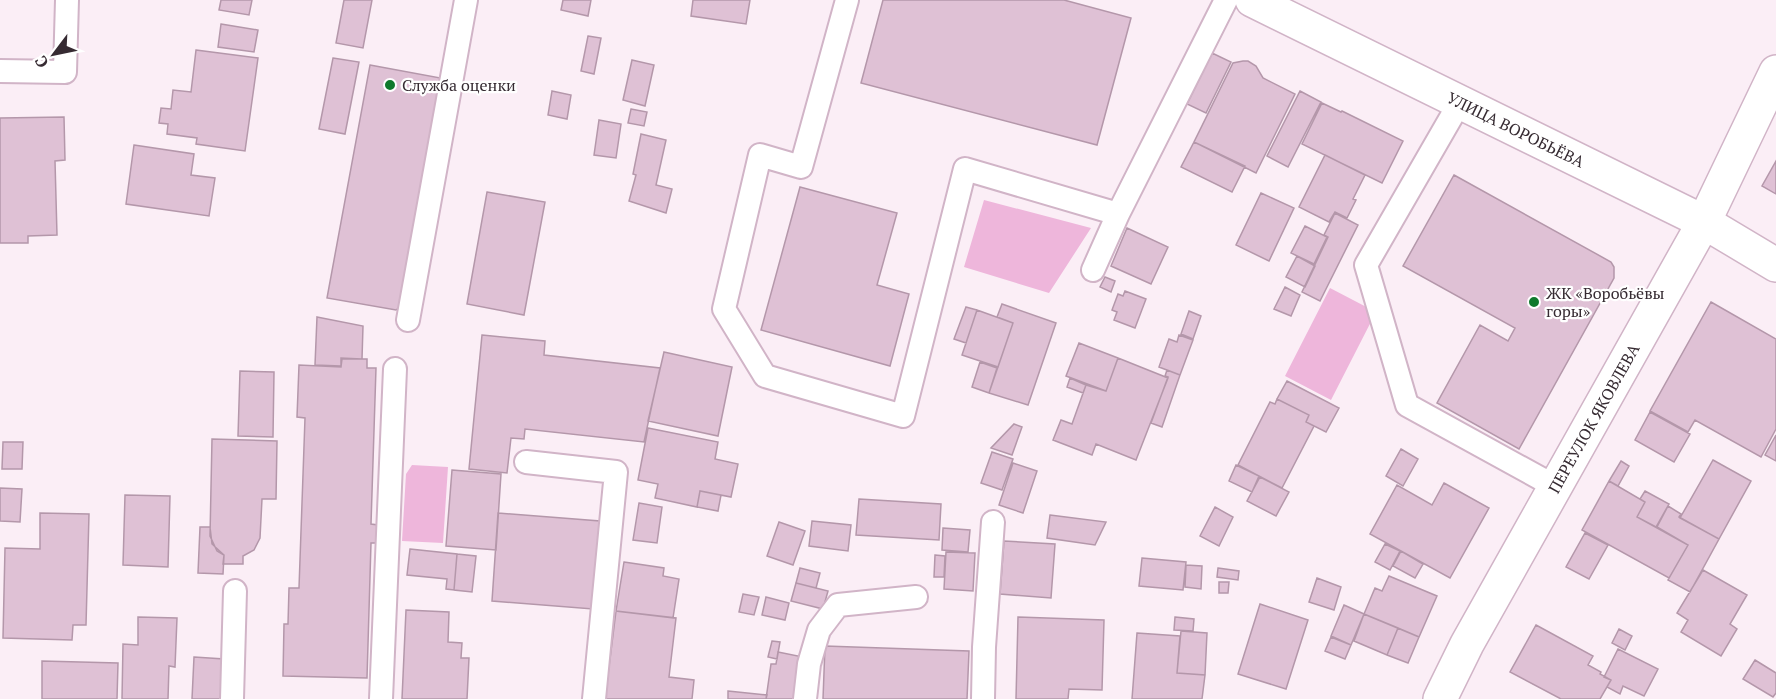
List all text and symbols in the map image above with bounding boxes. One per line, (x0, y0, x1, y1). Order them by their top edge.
north arrow (24, 24, 84, 84)
text: С (29, 52, 53, 72)
place label: Служба оценки (402, 74, 516, 96)
marker: Служба оценки (383, 78, 397, 92)
street label: УЛИЦА ВОРОБЬЁВА (1443, 87, 1588, 173)
place label: ЖК «Воробьёвы горы» (1546, 282, 1665, 322)
marker: ЖК «Воробьёвы горы» (1527, 295, 1541, 309)
street label: ПЕРЕУЛОК ЯКОВЛЕВА (1543, 340, 1645, 497)

